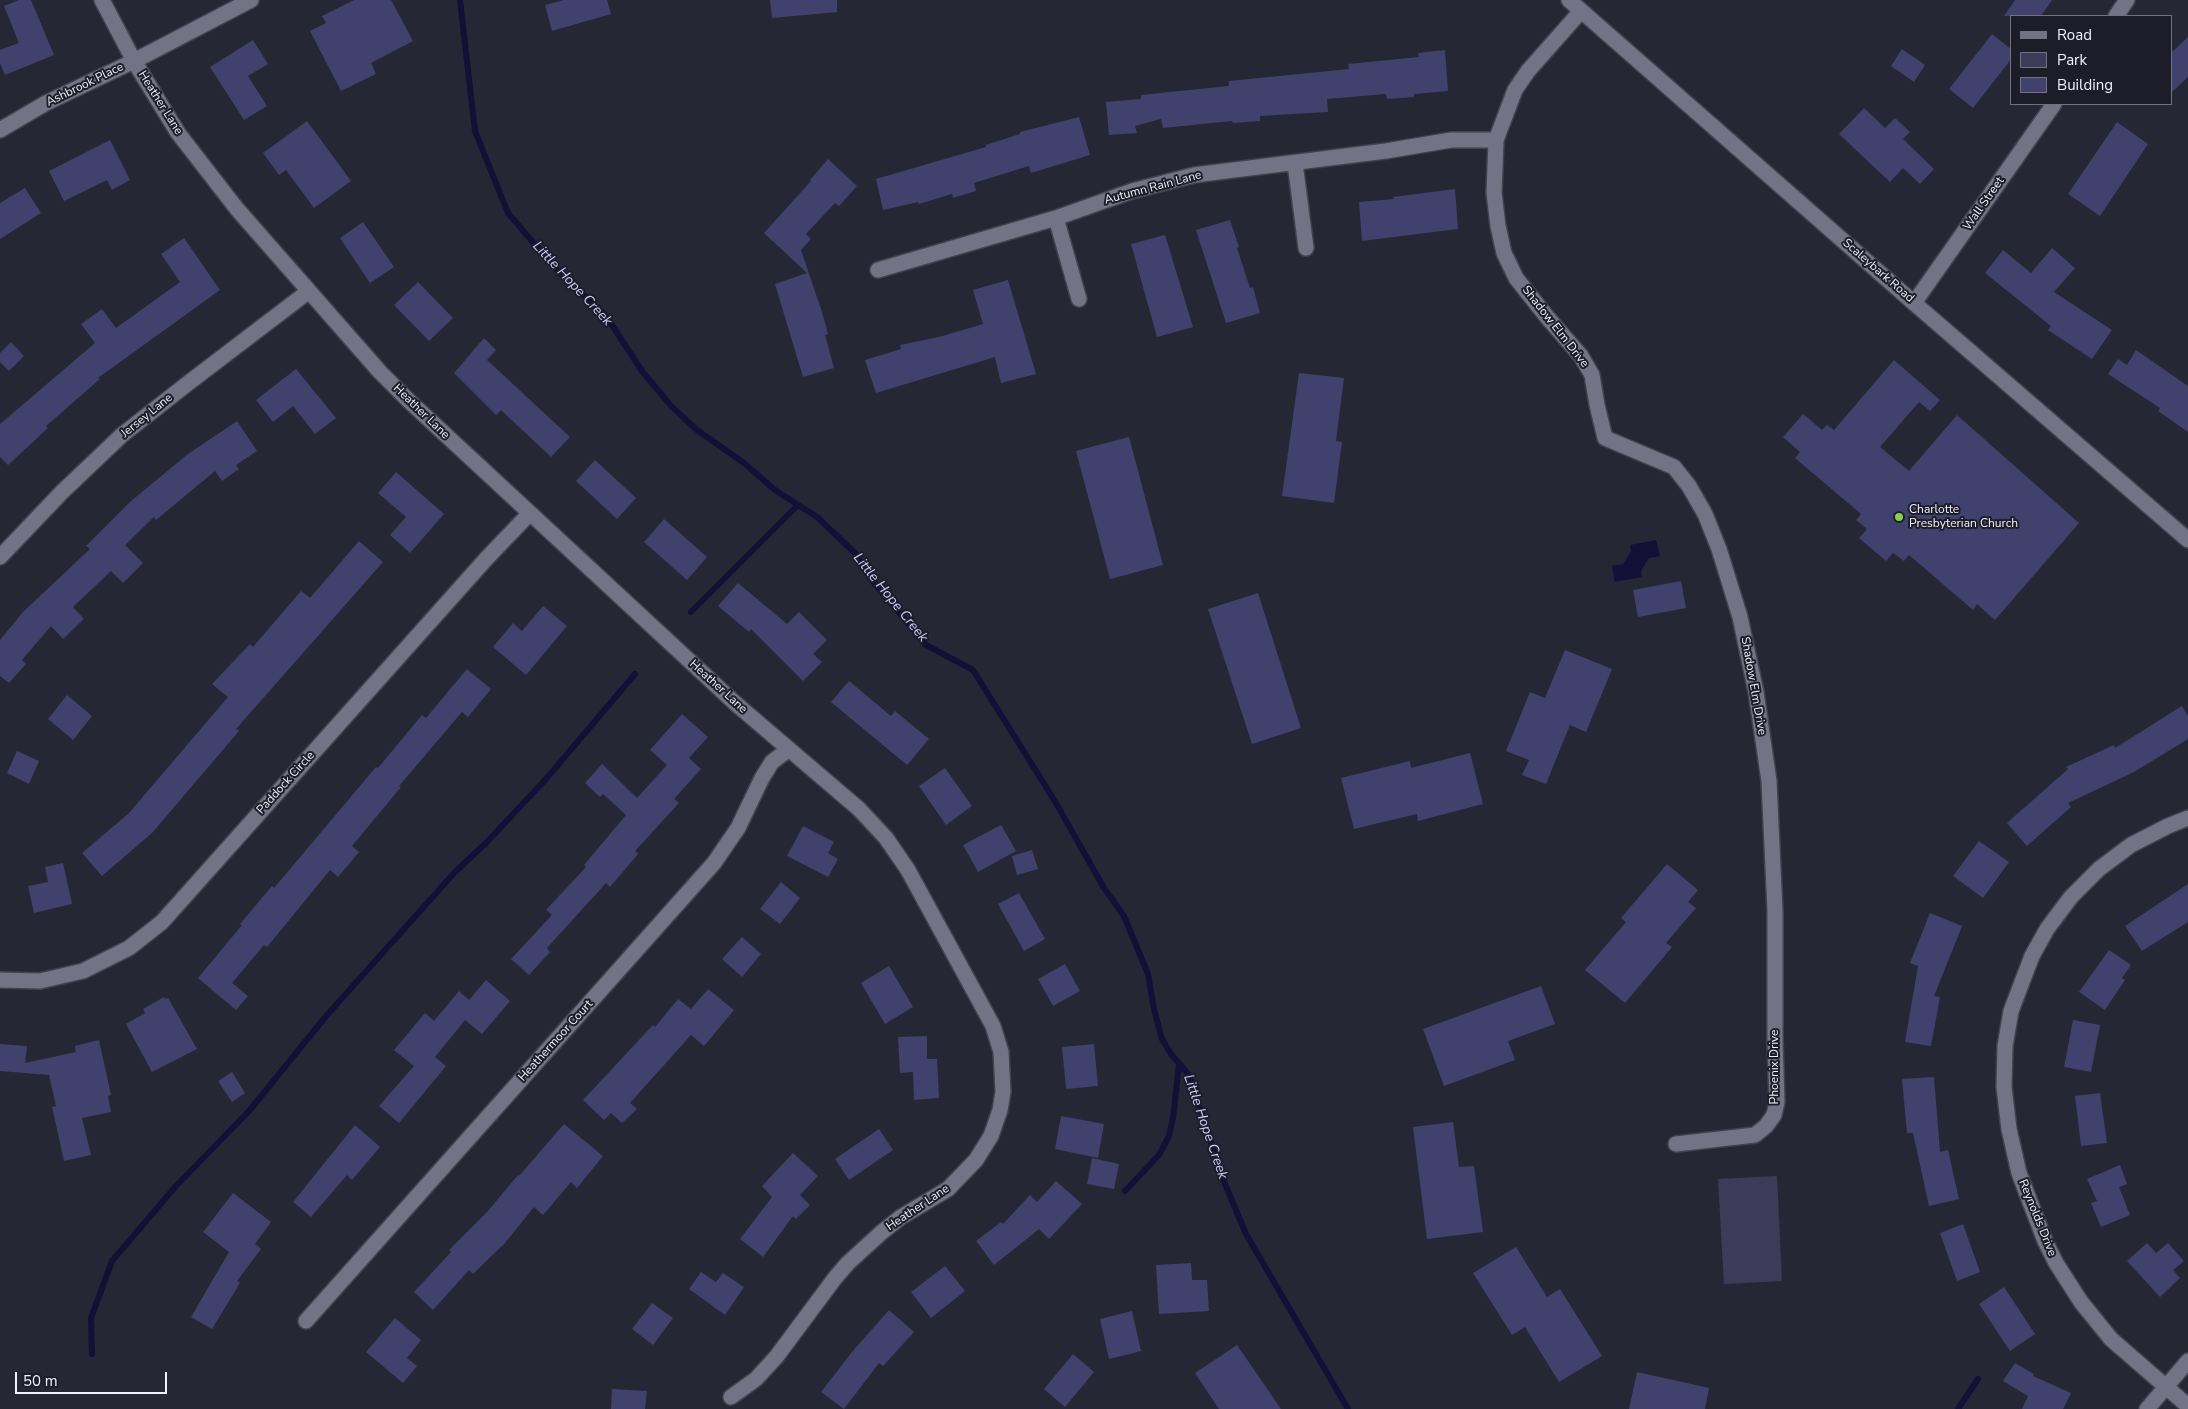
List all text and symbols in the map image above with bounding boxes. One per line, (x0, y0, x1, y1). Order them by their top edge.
legend (2010, 15, 2173, 105)
text: Road (2057, 25, 2092, 45)
text: Park (2057, 50, 2087, 70)
street label: Ashbrook Place (44, 60, 126, 110)
street label: Heather Lane (135, 68, 185, 138)
text: Building (2057, 75, 2113, 95)
street label: Autumn Rain Lane (1103, 168, 1203, 208)
street label: Wall Street (1960, 175, 2008, 233)
street label: Scaleybark Road (1839, 236, 1917, 306)
water label: Little Hope Creek (529, 238, 615, 330)
street label: Shadow Elm Drive (1519, 283, 1591, 371)
street label: Heather Lane (390, 382, 452, 442)
street label: Jersey Lane (118, 391, 176, 441)
place label: Charlotte Presbyterian Church (1909, 503, 2018, 531)
marker: Charlotte Presbyterian Church (1893, 511, 1905, 523)
water label: Little Hope Creek (849, 550, 931, 646)
street label: Shadow Elm Drive (1737, 636, 1769, 736)
street label: Heather Lane (686, 657, 750, 717)
street label: Paddock Circle (254, 749, 318, 817)
street label: Heathermoor Court (516, 997, 596, 1085)
street label: Phoenix Drive (1768, 1030, 1782, 1104)
water label: Little Hope Creek (1179, 1073, 1231, 1181)
street label: Reynolds Drive (2015, 1177, 2059, 1259)
street label: Heather Lane (884, 1182, 952, 1234)
scale bar (18, 1362, 170, 1394)
text: 50 m (23, 1371, 58, 1391)

